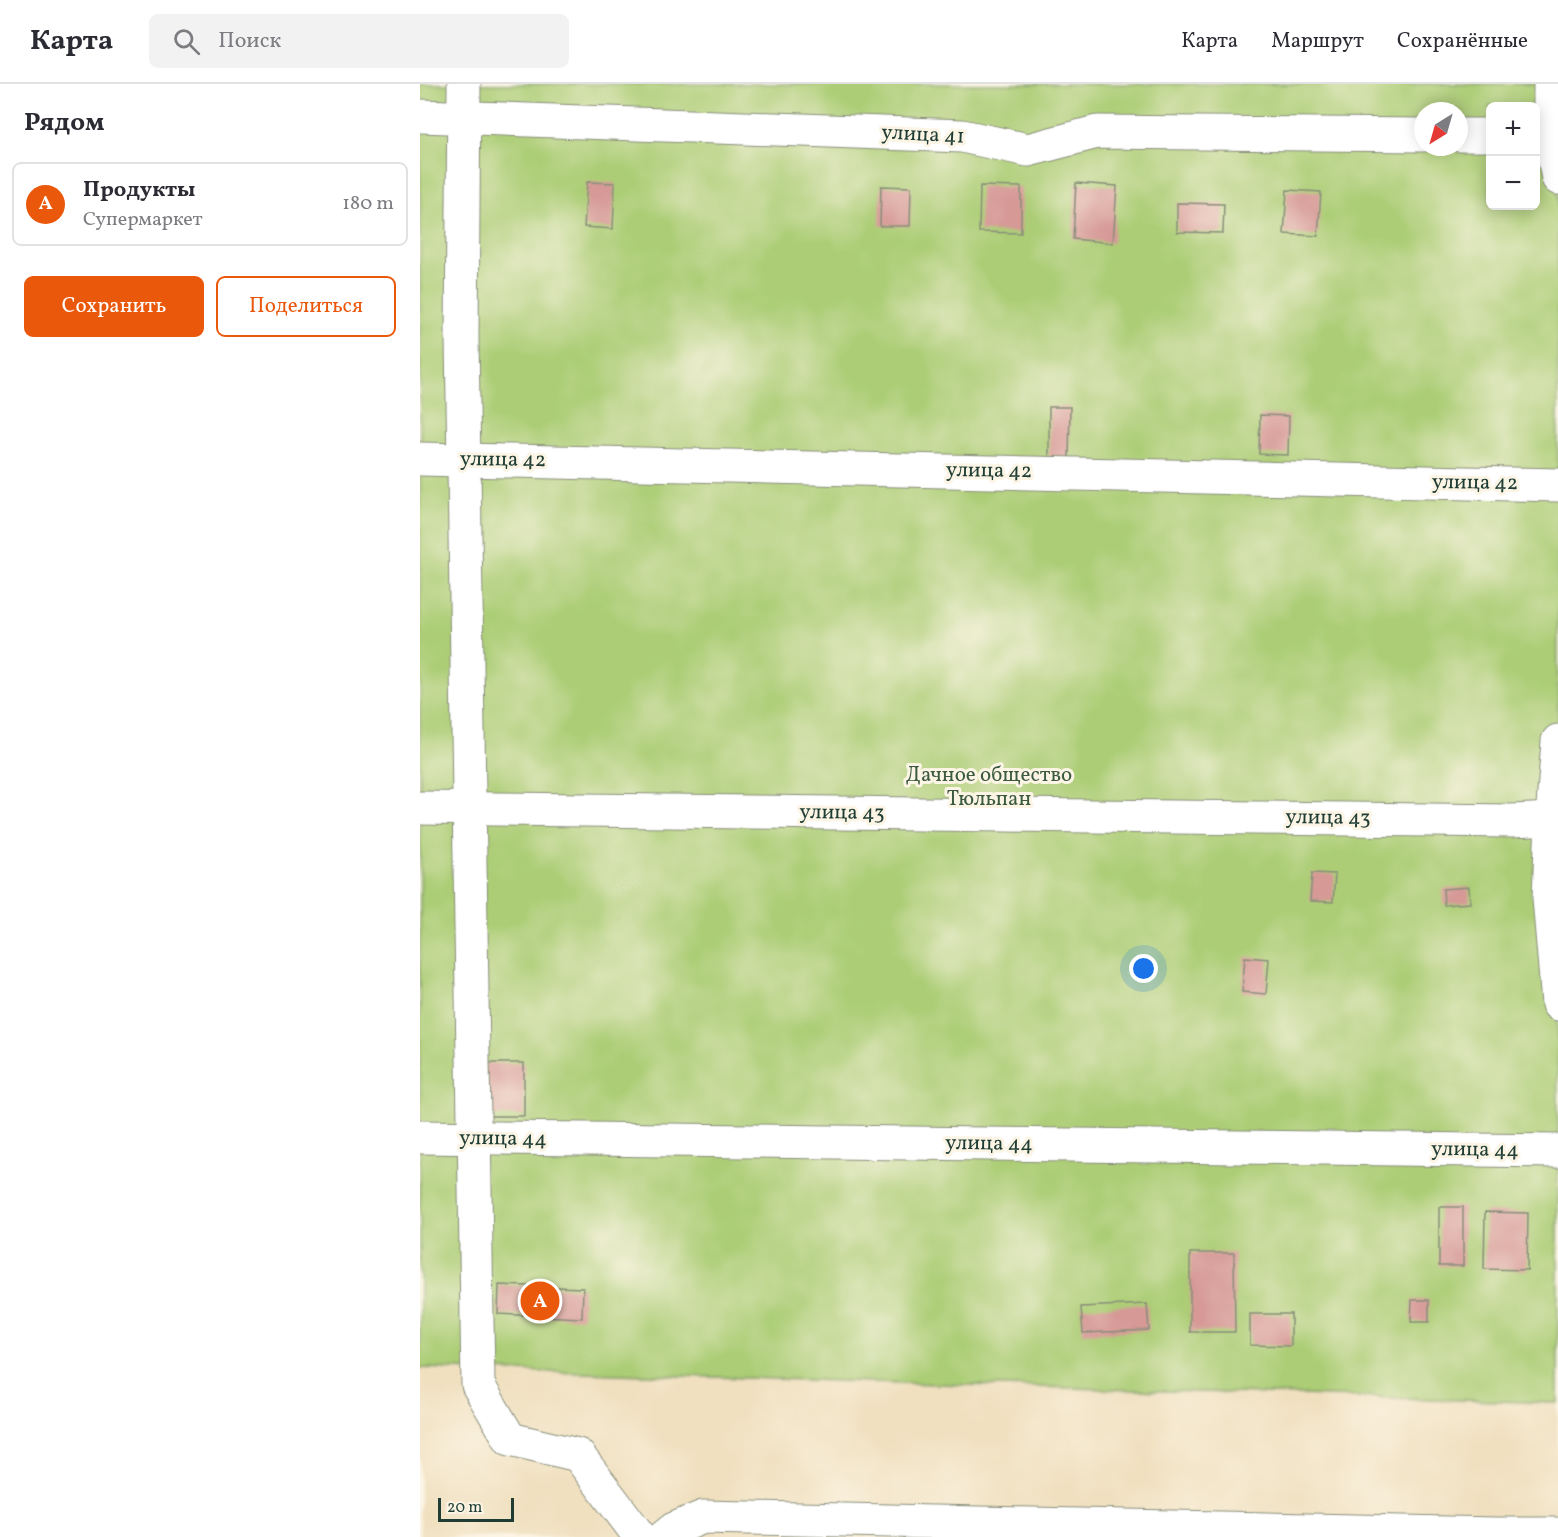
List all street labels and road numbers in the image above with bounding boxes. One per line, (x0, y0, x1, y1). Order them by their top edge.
street label: улица 41 (881, 118, 965, 152)
street label: улица 42 (460, 445, 546, 475)
street label: улица 42 (946, 456, 1032, 486)
street label: улица 42 (1432, 468, 1518, 498)
street label: улица 43 (799, 798, 885, 828)
street label: улица 43 (1285, 803, 1371, 833)
street label: улица 44 (459, 1124, 547, 1154)
street label: улица 44 (945, 1129, 1033, 1159)
street label: улица 44 (1431, 1135, 1519, 1165)

